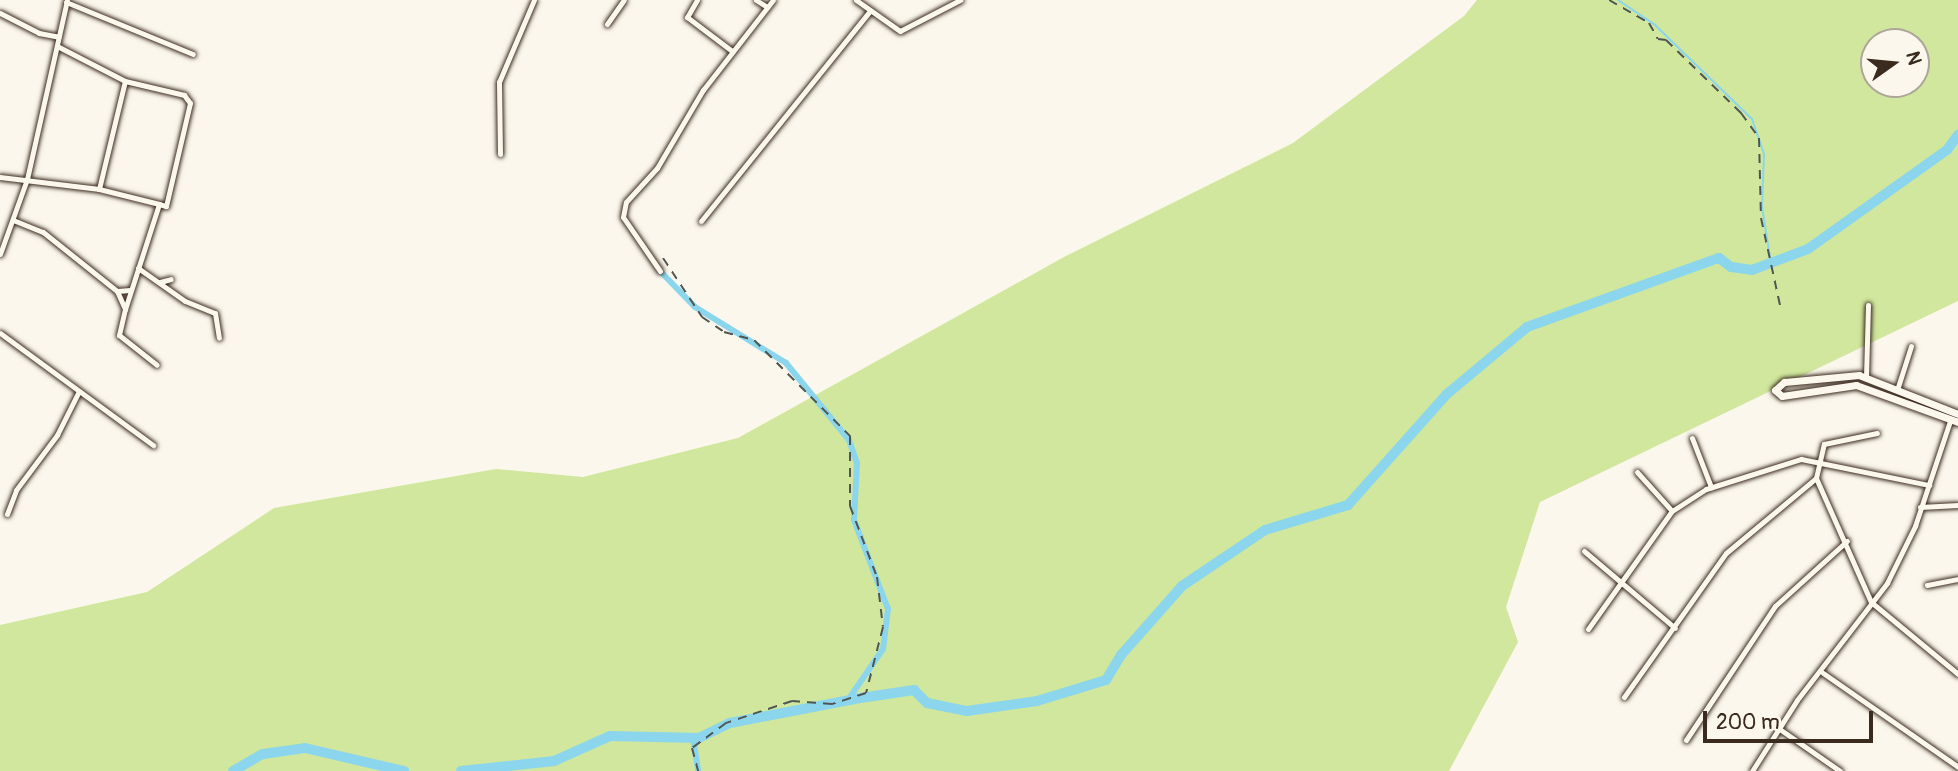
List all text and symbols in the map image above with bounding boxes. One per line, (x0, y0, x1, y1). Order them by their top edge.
north arrow (1860, 28, 1930, 98)
text: N (1900, 49, 1927, 67)
scale bar (1706, 698, 1876, 742)
text: 200 m (1716, 709, 1780, 736)

